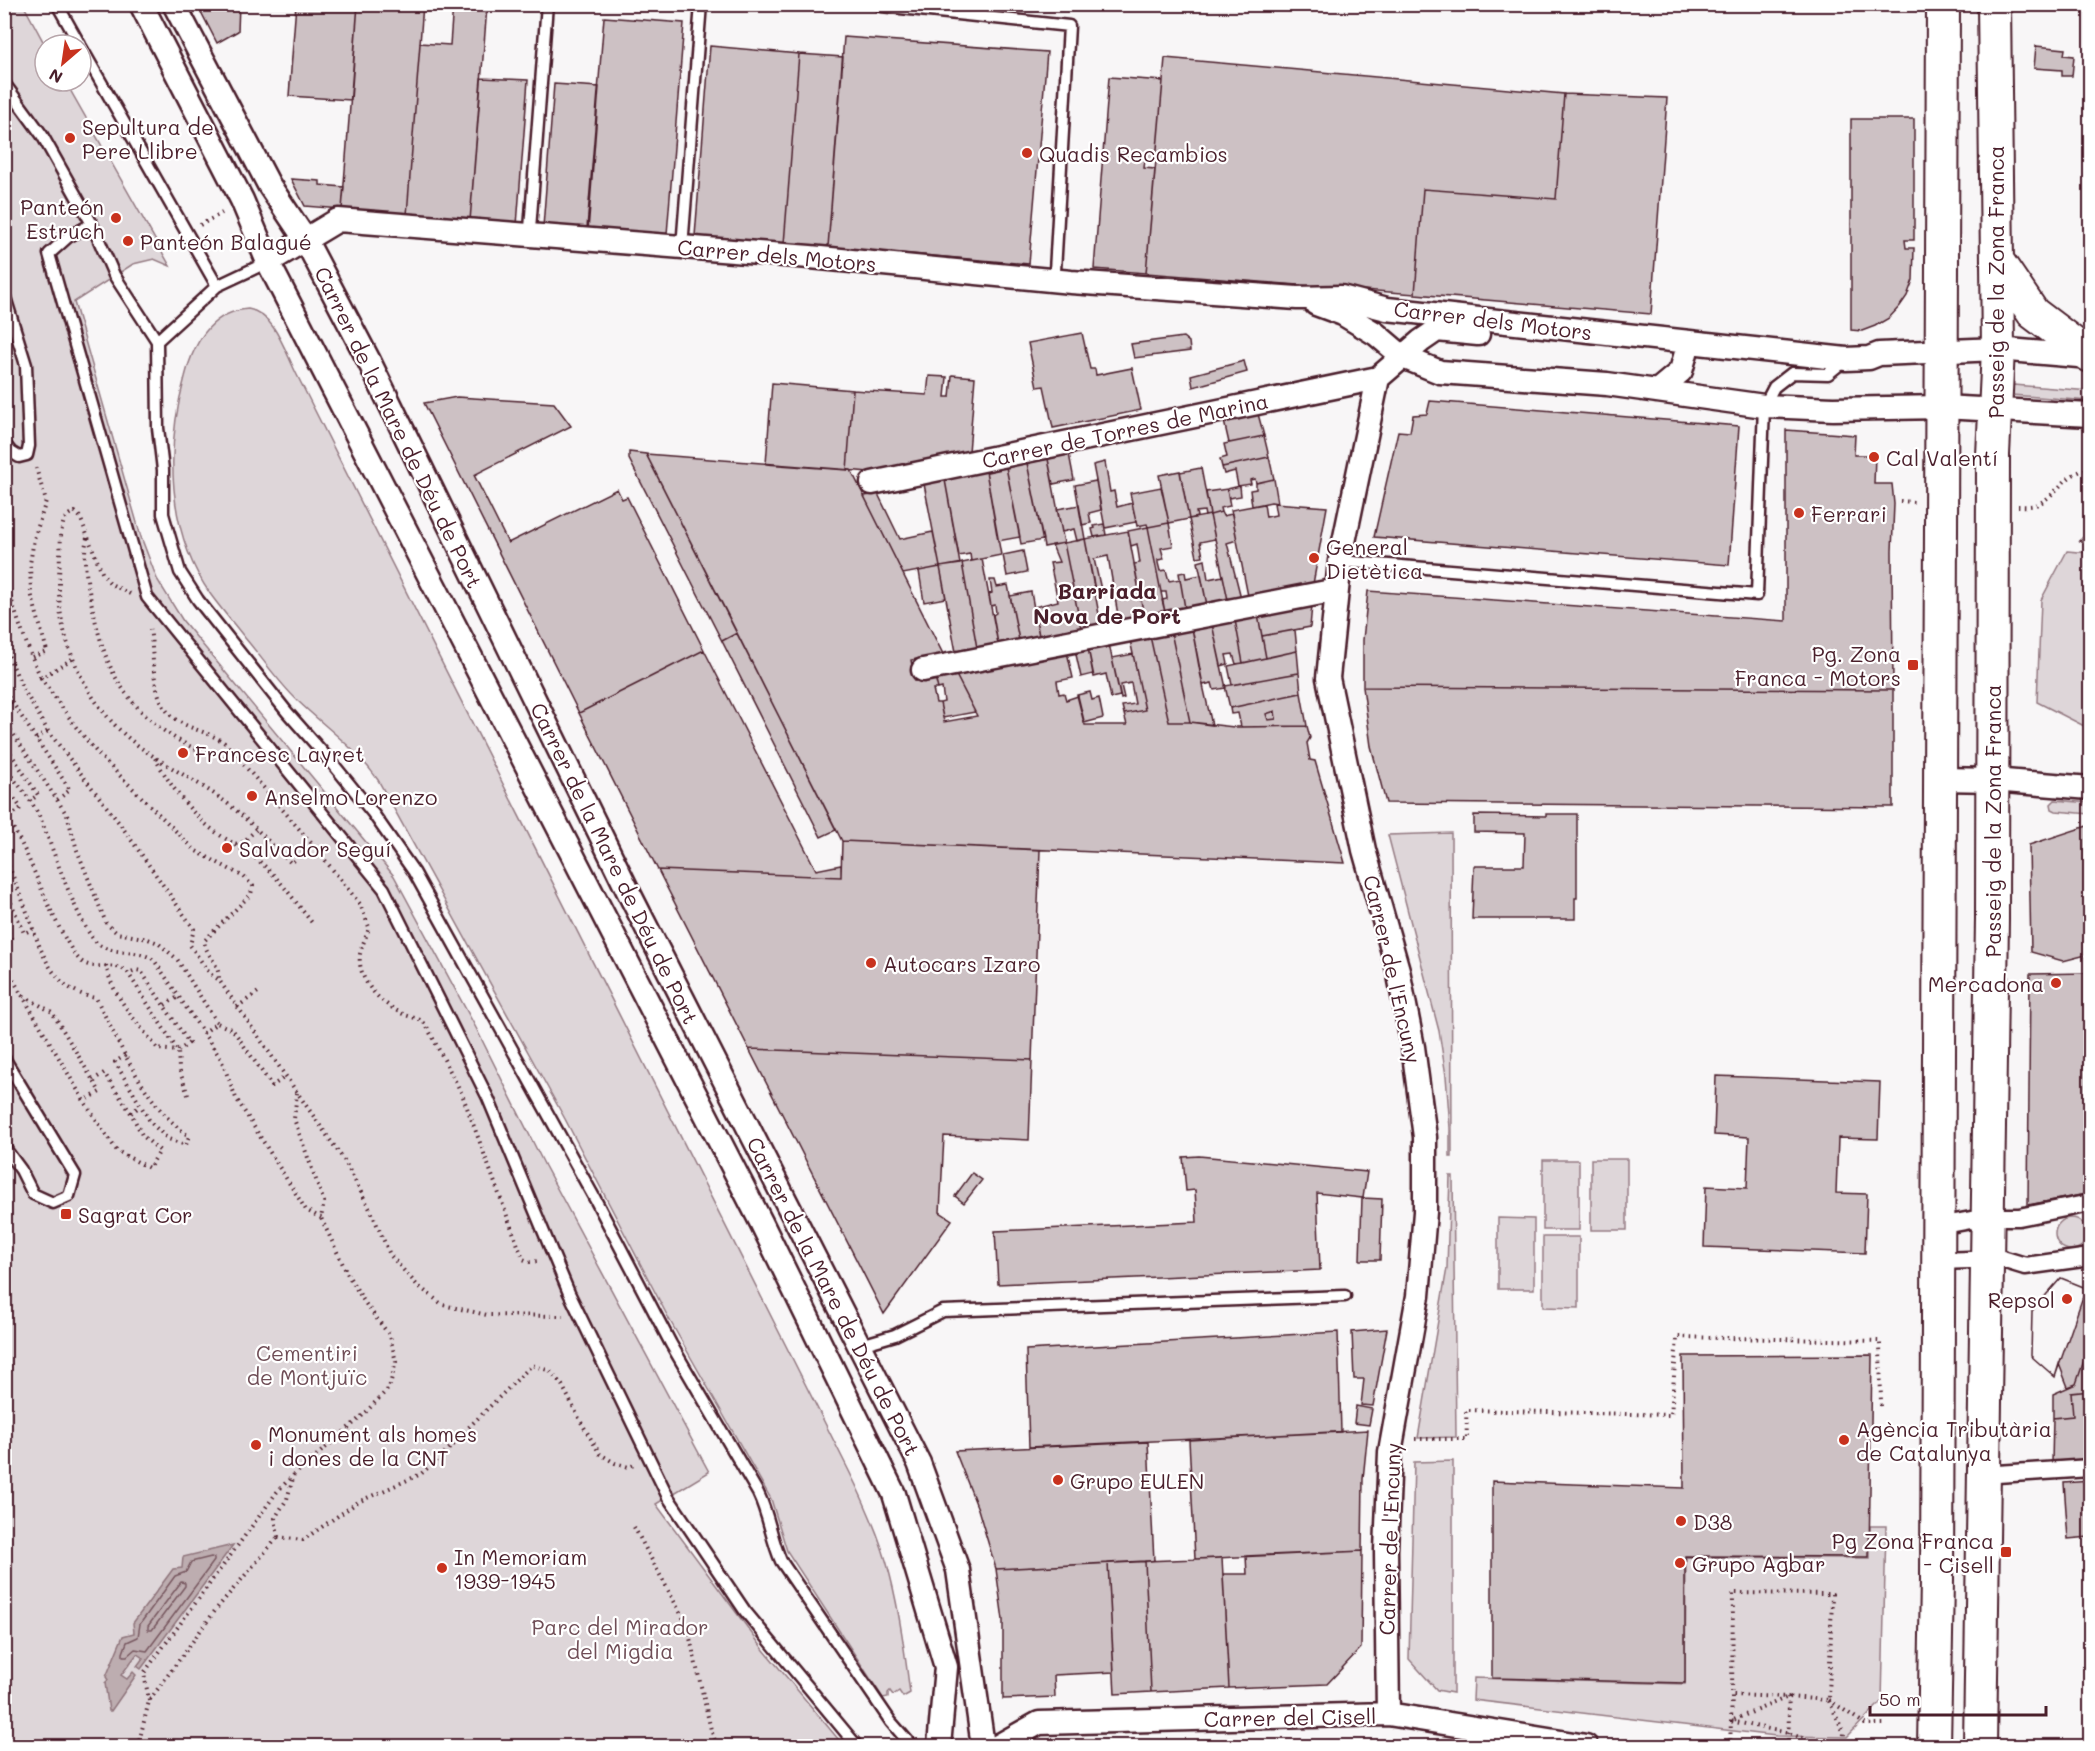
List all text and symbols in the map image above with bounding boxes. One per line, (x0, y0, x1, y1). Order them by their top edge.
north arrow (33, 33, 93, 93)
text: N (45, 64, 66, 89)
place label: Sepultura de Pere Llibre (82, 113, 214, 164)
marker: Sepultura de Pere Llibre (63, 131, 77, 145)
place label: Quadis Recambios (1039, 140, 1228, 167)
street label: Passeig de la Zona Franca (1982, 145, 2009, 419)
marker: Quadis Recambios (1020, 146, 1034, 160)
place label: Panteón Estruch (20, 193, 104, 244)
marker: Panteón Estruch (109, 211, 123, 225)
place label: Panteón Balagué (140, 228, 312, 255)
street label: Carrer dels Motors (676, 233, 878, 277)
marker: Panteón Balagué (121, 234, 135, 248)
street label: Carrer de la Mare de Déu de Port (309, 262, 489, 592)
street label: Carrer dels Motors (1392, 294, 1594, 346)
street label: Carrer de Torres de Marina (979, 386, 1271, 474)
place label: Cal Valentí (1886, 444, 1998, 471)
marker: Cal Valentí (1867, 450, 1881, 464)
place label: Ferrari (1811, 500, 1887, 527)
marker: Ferrari (1792, 506, 1806, 520)
place label: General Dietètica (1326, 533, 1423, 584)
marker: General Dietètica (1307, 551, 1321, 565)
district label: Barriada Nova de Port (1033, 576, 1181, 630)
place label: Pg. Zona Franca - Motors (1735, 640, 1901, 691)
marker: Pg. Zona Franca - Motors (1906, 658, 1920, 672)
street label: Passeig de la Zona Franca (1979, 684, 2006, 958)
street label: Carrer de la Mare de Déu de Port (525, 698, 705, 1028)
place label: Francesc Layret (195, 740, 365, 767)
marker: Francesc Layret (176, 746, 190, 760)
place label: Anselmo Lorenzo (264, 783, 437, 810)
marker: Anselmo Lorenzo (245, 789, 259, 803)
place label: Salvador Seguí (239, 835, 391, 862)
marker: Salvador Seguí (220, 841, 234, 855)
street label: Carrer de l'Encuny (1358, 872, 1428, 1066)
place label: Autocars Izaro (883, 950, 1041, 977)
marker: Autocars Izaro (864, 956, 878, 970)
place label: Mercadona (1928, 970, 2044, 997)
marker: Mercadona (2049, 976, 2063, 990)
street label: Carrer de la Mare de Déu de Port (742, 1132, 926, 1460)
place label: Sagrat Cor (78, 1201, 193, 1228)
marker: Sagrat Cor (59, 1207, 73, 1221)
place label: Repsol (1988, 1286, 2055, 1313)
marker: Repsol (2060, 1292, 2074, 1306)
park label: Cementiri de Montjuïc (247, 1339, 367, 1390)
place label: Agència Tributària de Catalunya (1856, 1415, 2052, 1466)
place label: Monument als homes i dones de la CNT (268, 1420, 477, 1471)
marker: Agència Tributària de Catalunya (1837, 1433, 1851, 1447)
marker: Monument als homes i dones de la CNT (249, 1438, 263, 1452)
street label: Carrer de l'Encuny (1372, 1442, 1406, 1636)
place label: Grupo EULEN (1070, 1467, 1204, 1494)
marker: Grupo EULEN (1051, 1473, 1065, 1487)
place label: D38 (1693, 1508, 1732, 1535)
marker: D38 (1674, 1514, 1688, 1528)
place label: Pg Zona Franca - Cisell (1832, 1527, 1994, 1578)
place label: In Memoriam 1939-1945 (454, 1543, 587, 1594)
marker: Pg Zona Franca - Cisell (1999, 1545, 2013, 1559)
place label: Grupo Agbar (1692, 1550, 1825, 1577)
marker: Grupo Agbar (1673, 1556, 1687, 1570)
marker: In Memoriam 1939-1945 (435, 1561, 449, 1575)
park label: Parc del Mirador del Migdia (532, 1613, 708, 1664)
scale bar (1870, 1679, 2046, 1717)
text: 50 m (1879, 1687, 1921, 1711)
street label: Carrer del Cisell (1203, 1702, 1377, 1732)

